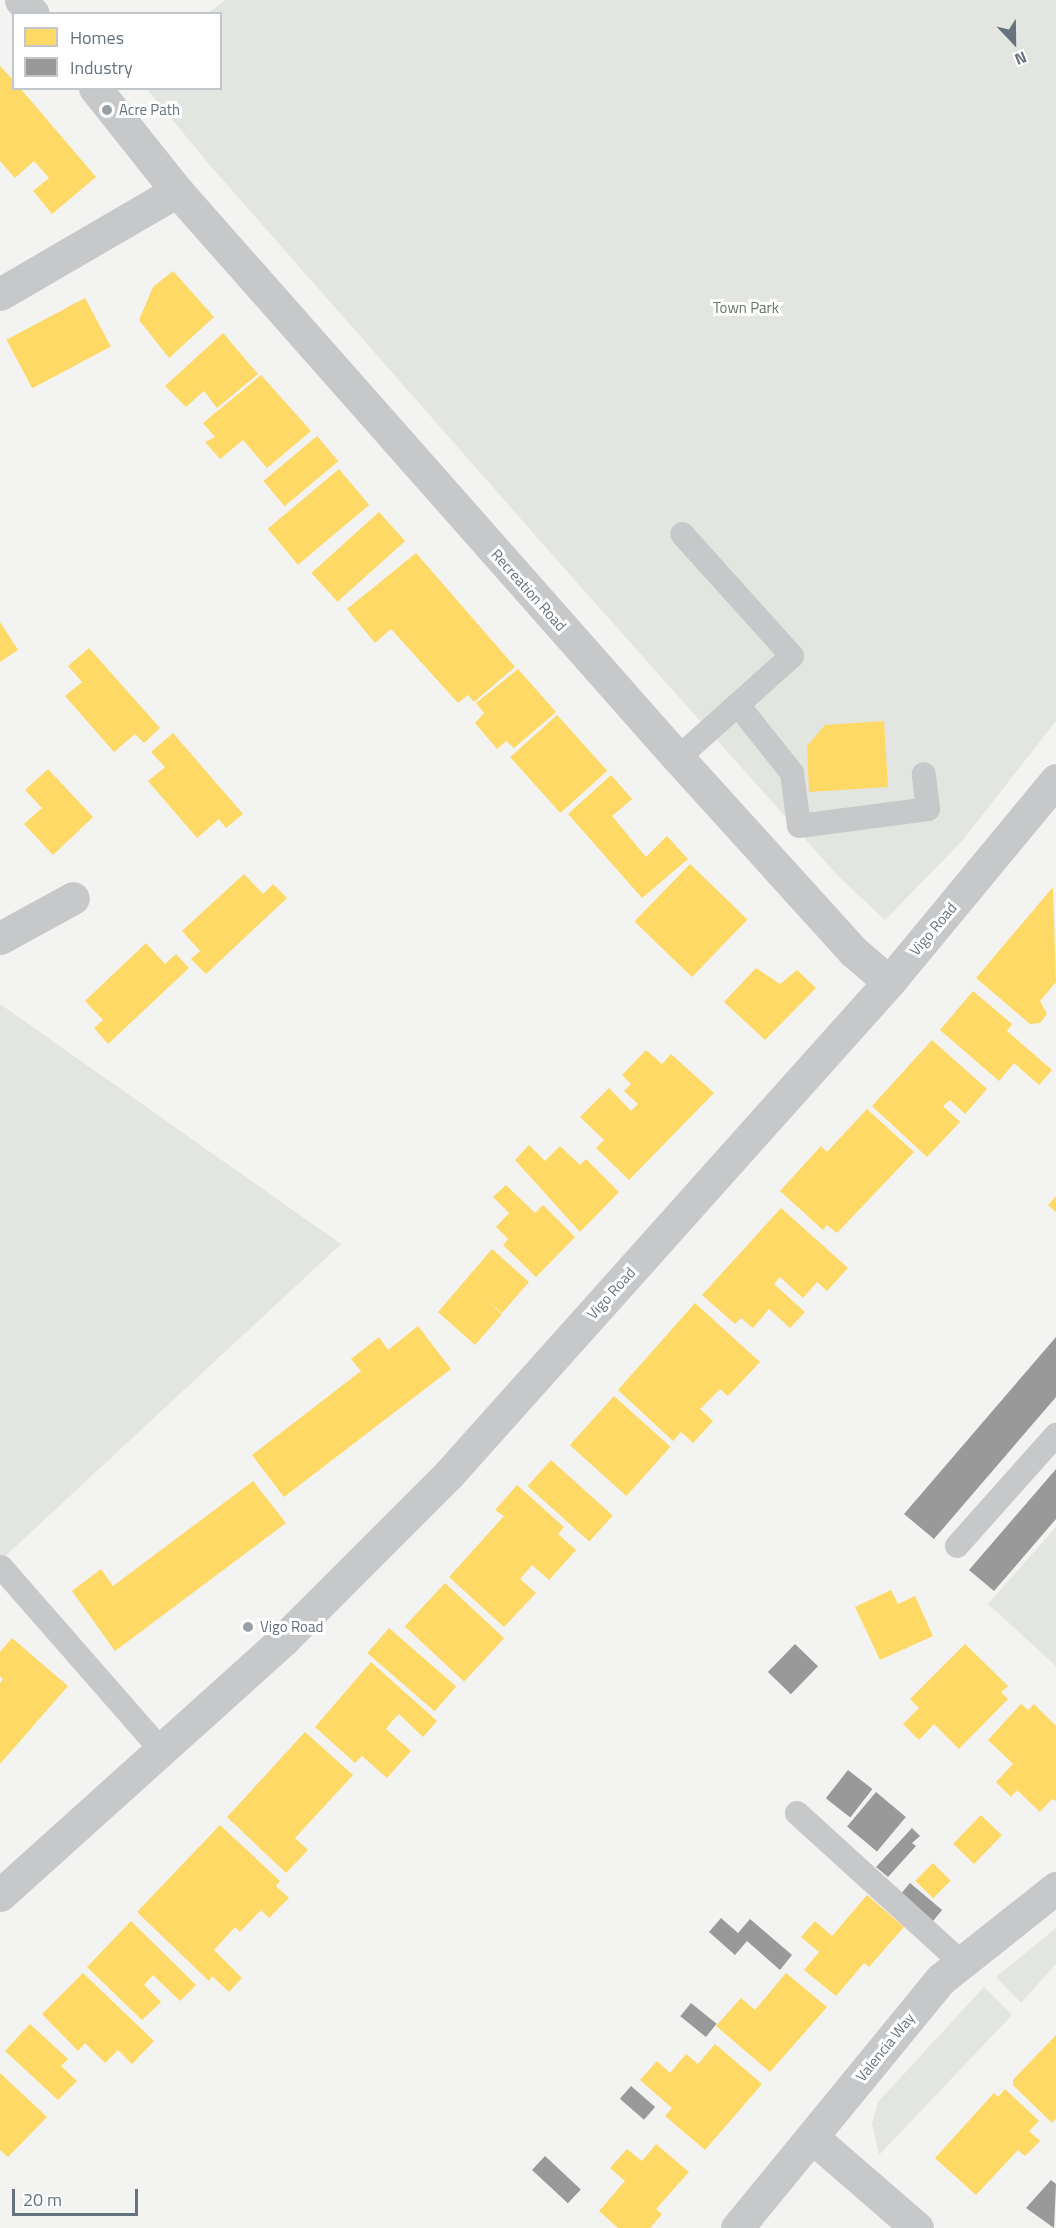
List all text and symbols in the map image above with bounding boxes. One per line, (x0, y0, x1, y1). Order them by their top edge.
legend (12, 12, 222, 90)
north arrow (984, 12, 1044, 72)
text: Homes (70, 24, 124, 51)
text: N (1011, 45, 1030, 72)
text: Industry (70, 54, 133, 81)
place label: Acre Path (119, 101, 180, 119)
marker: Acre Path (100, 103, 114, 117)
park label: Town Park (713, 299, 779, 317)
street label: Recreation Road (488, 545, 570, 635)
street label: Vigo Road (906, 899, 960, 959)
street label: Vigo Road (583, 1263, 639, 1323)
place label: Vigo Road (260, 1618, 323, 1636)
marker: Vigo Road (241, 1620, 255, 1634)
street label: Valencia Way (852, 2009, 918, 2085)
scale bar (15, 2177, 141, 2215)
text: 20 m (23, 2186, 62, 2213)

